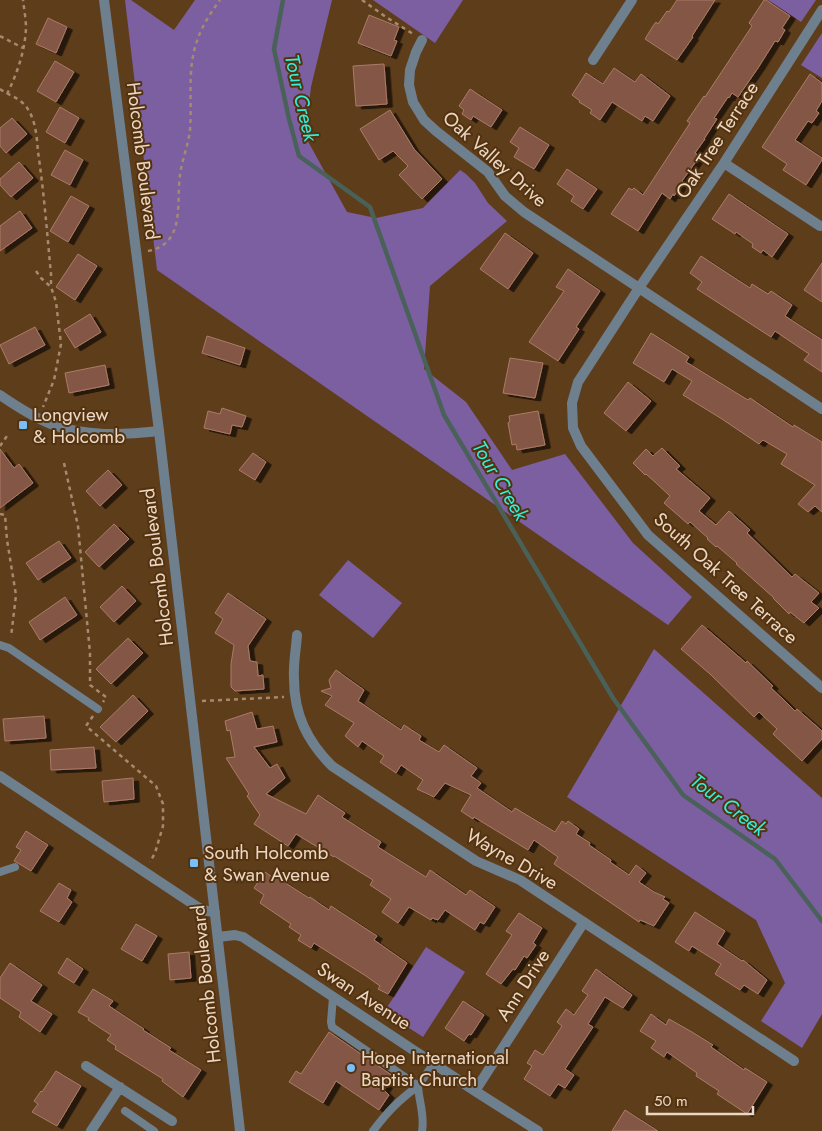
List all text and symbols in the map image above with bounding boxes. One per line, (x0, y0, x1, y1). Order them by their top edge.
water label: Tour Creek (277, 52, 325, 146)
street label: Oak Tree Terrace (669, 76, 765, 204)
street label: Holcomb Boulevard (120, 81, 166, 241)
street label: Oak Valley Drive (437, 105, 553, 214)
place label: Longview & Holcomb (33, 401, 125, 450)
marker: Longview & Holcomb (17, 419, 29, 431)
water label: Tour Creek (465, 436, 536, 528)
street label: Holcomb Boulevard (134, 487, 180, 647)
street label: South Oak Tree Terrace (648, 506, 804, 650)
water label: Tour Creek (684, 767, 773, 844)
street label: Wayne Drive (461, 822, 563, 896)
place label: South Holcomb & Swan Avenue (204, 839, 330, 888)
marker: South Holcomb & Swan Avenue (188, 857, 200, 869)
street label: Holcomb Boulevard (184, 904, 228, 1064)
street label: Ann Drive (490, 944, 556, 1026)
street label: Swan Avenue (312, 955, 417, 1037)
place label: Hope International Baptist Church (361, 1044, 509, 1093)
marker: Hope International Baptist Church (345, 1062, 357, 1074)
scale bar (647, 1084, 753, 1116)
text: 50 m (654, 1090, 688, 1112)

